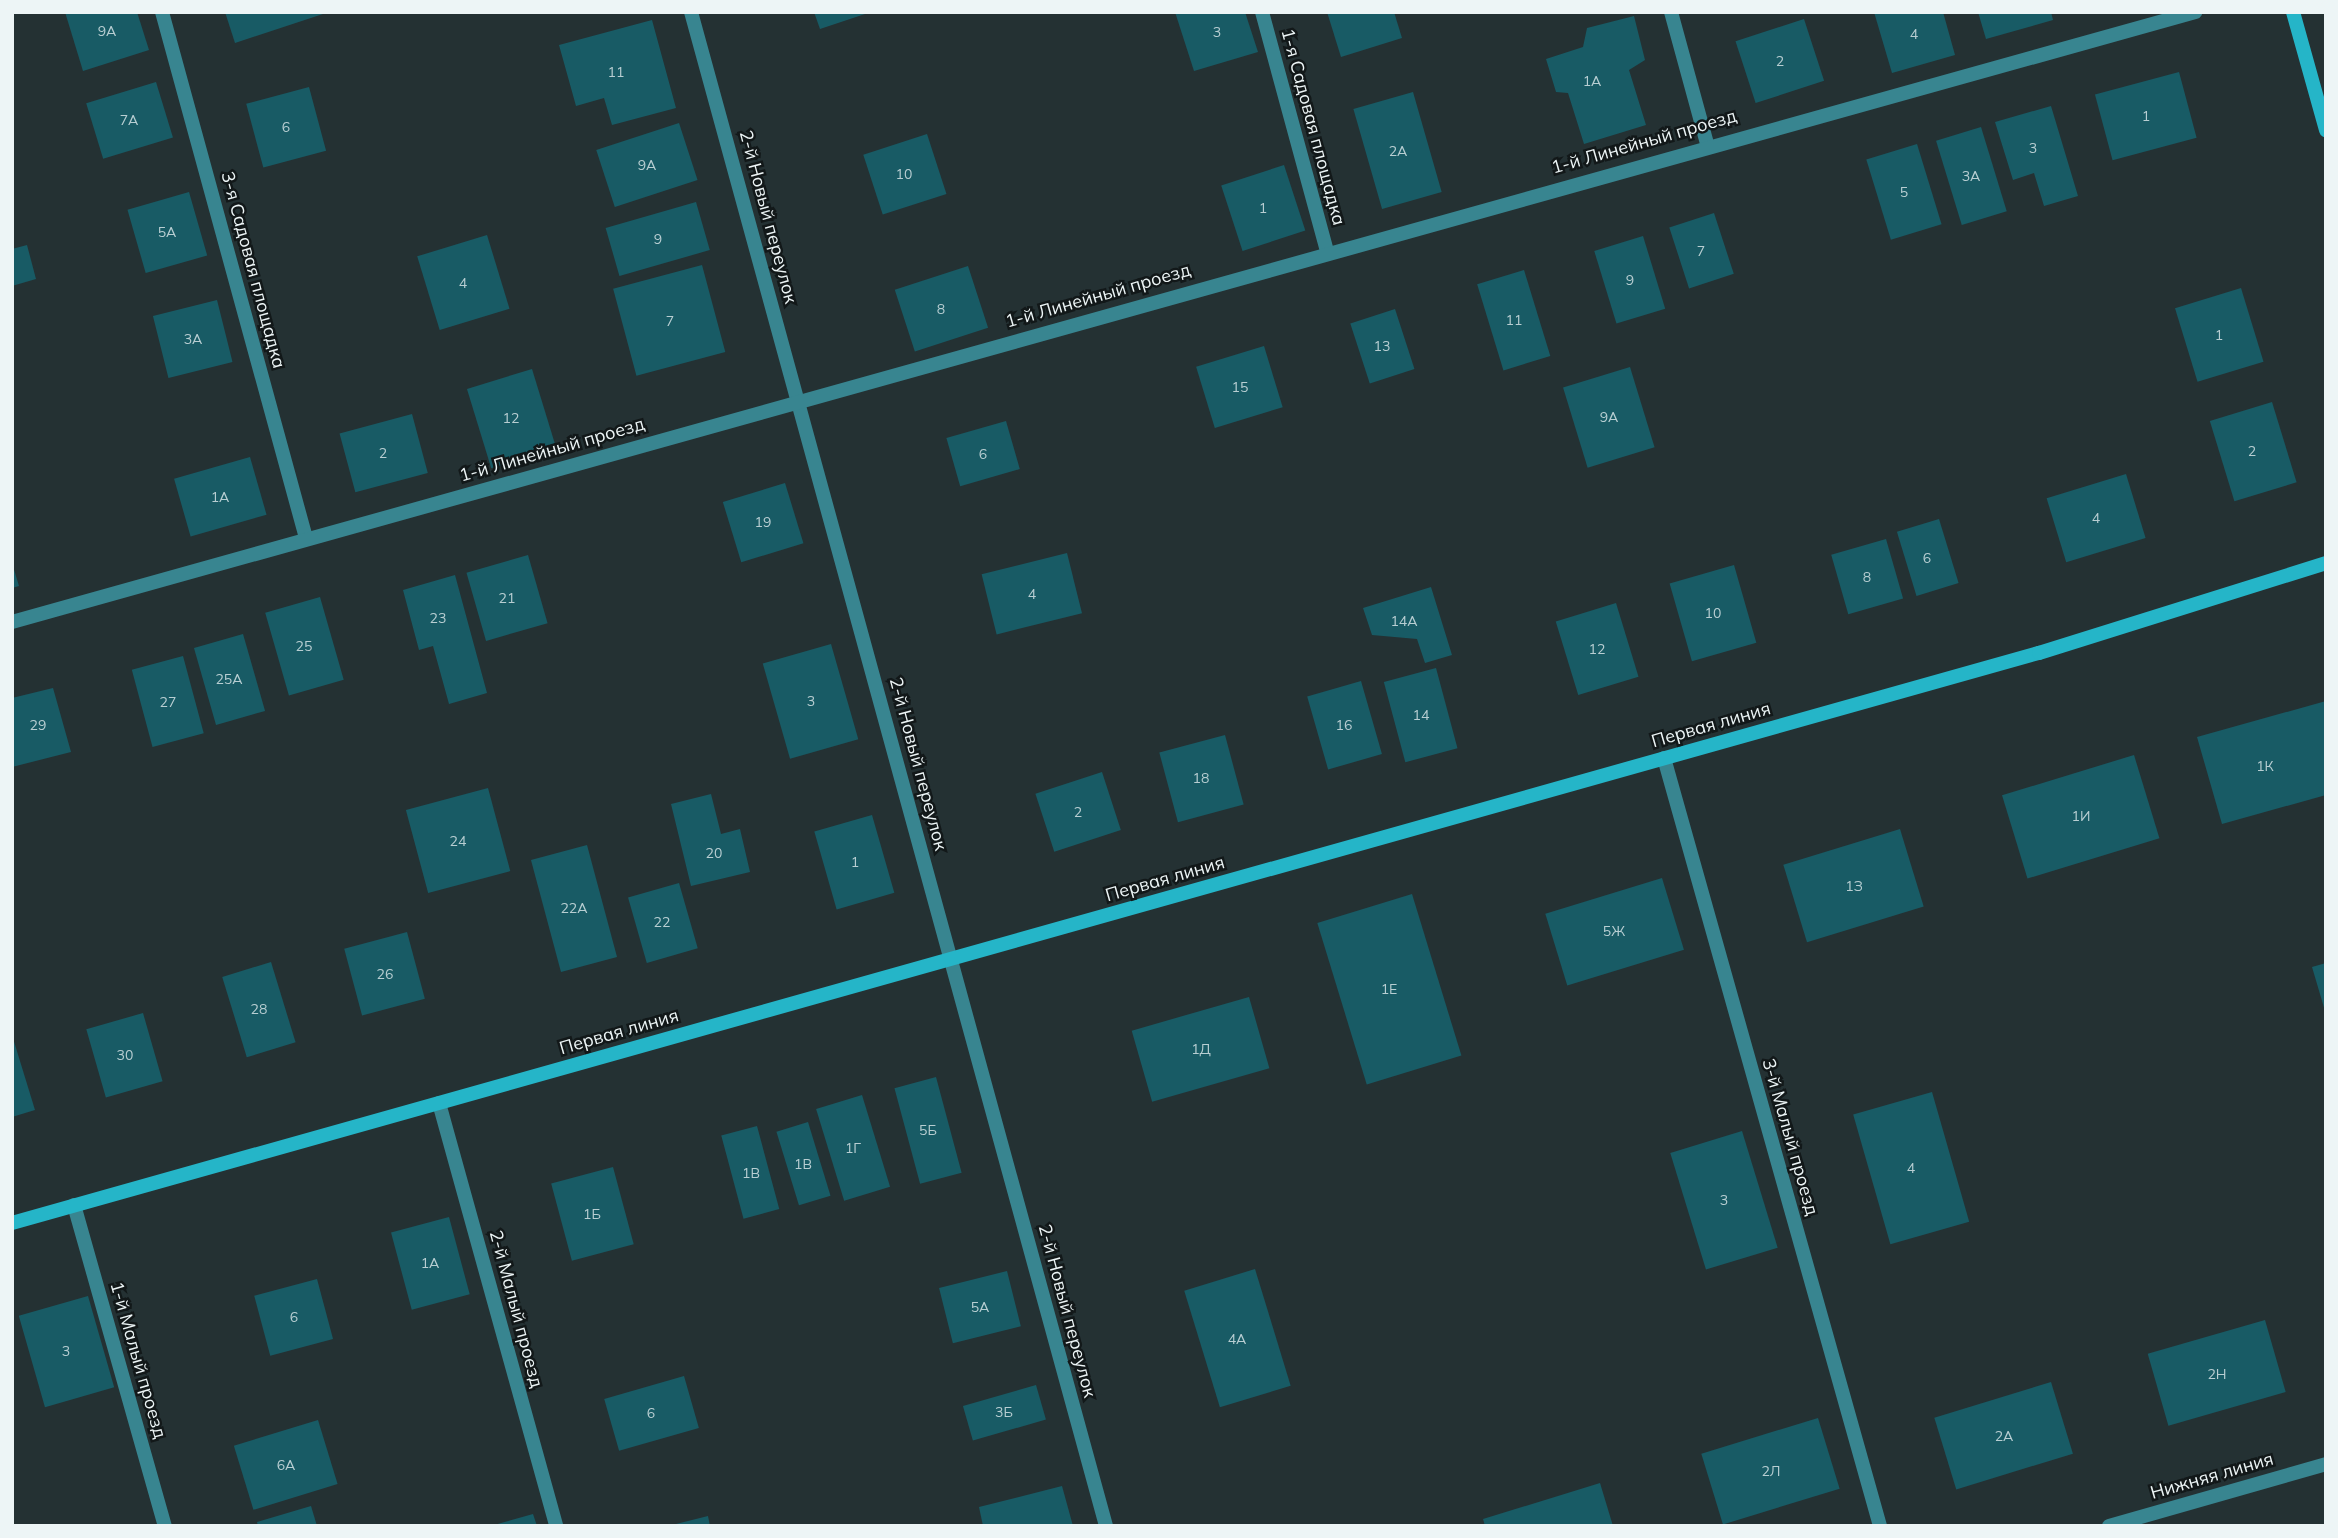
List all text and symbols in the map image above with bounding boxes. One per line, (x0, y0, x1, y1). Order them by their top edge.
house number: 9А (98, 23, 116, 39)
house number: 3 (1213, 24, 1221, 40)
street label: 1-я Садовая площадка (1276, 26, 1350, 228)
house number: 4 (1910, 26, 1918, 42)
house number: 2 (1776, 53, 1784, 69)
house number: 11 (608, 64, 624, 80)
house number: 1А (1583, 73, 1601, 89)
street label: 1-й Линейный проезд (1549, 105, 1739, 179)
house number: 1 (2142, 108, 2150, 124)
house number: 7А (120, 112, 138, 128)
house number: 6 (282, 119, 290, 135)
street label: 2-й Новый переулок (734, 128, 802, 306)
house number: 3 (2029, 140, 2037, 156)
house number: 2А (1389, 143, 1407, 159)
house number: 9А (638, 157, 656, 173)
house number: 10 (896, 166, 912, 182)
house number: 3А (1962, 168, 1980, 184)
street label: 3-я Садовая площадка (216, 169, 290, 371)
house number: 5 (1900, 184, 1908, 200)
house number: 1 (1259, 200, 1267, 216)
house number: 5А (158, 224, 176, 240)
house number: 9 (654, 231, 662, 247)
house number: 7 (1697, 243, 1705, 259)
street label: 1-й Линейный проезд (1003, 259, 1193, 333)
house number: 9 (1626, 272, 1634, 288)
house number: 4 (459, 275, 467, 291)
house number: 8 (937, 301, 945, 317)
house number: 11 (1506, 312, 1522, 328)
house number: 7 (666, 313, 674, 329)
house number: 1 (2215, 327, 2223, 343)
house number: 3А (184, 331, 202, 347)
house number: 13 (1374, 338, 1390, 354)
house number: 15 (1232, 379, 1248, 395)
house number: 9А (1600, 409, 1618, 425)
house number: 12 (503, 410, 519, 426)
street label: 1-й Линейный проезд (457, 413, 647, 487)
house number: 2 (2248, 443, 2256, 459)
house number: 2 (379, 445, 387, 461)
house number: 6 (979, 446, 987, 462)
house number: 1А (211, 489, 229, 505)
house number: 4 (2092, 510, 2100, 526)
house number: 19 (755, 514, 771, 530)
house number: 6 (1923, 550, 1931, 566)
house number: 8 (1863, 569, 1871, 585)
house number: 4 (1028, 586, 1036, 602)
house number: 21 (499, 590, 515, 606)
house number: 10 (1705, 605, 1721, 621)
house number: 23 (430, 610, 446, 626)
house number: 14А (1390, 613, 1418, 629)
house number: 25 (296, 638, 312, 654)
house number: 12 (1589, 641, 1605, 657)
house number: 25А (215, 671, 243, 687)
street label: 2-й Новый переулок (884, 675, 952, 853)
house number: 3 (807, 693, 815, 709)
house number: 27 (160, 694, 176, 710)
street label: Первая линия (1649, 698, 1773, 752)
house number: 14 (1413, 707, 1429, 723)
house number: 29 (30, 717, 46, 733)
house number: 16 (1336, 717, 1352, 733)
house number: 1К (2256, 758, 2274, 774)
house number: 18 (1193, 770, 1209, 786)
house number: 2 (1074, 804, 1082, 820)
house number: 1И (2072, 808, 2090, 824)
house number: 24 (450, 833, 466, 849)
house number: 20 (706, 845, 722, 861)
street label: Первая линия (1103, 852, 1227, 906)
house number: 1 (851, 854, 859, 870)
house number: 1З (1845, 878, 1863, 894)
house number: 22А (560, 900, 588, 916)
house number: 22 (654, 914, 670, 930)
house number: 5Ж (1603, 923, 1625, 939)
house number: 26 (377, 966, 393, 982)
house number: 1Е (1381, 981, 1397, 997)
house number: 28 (251, 1001, 267, 1017)
street label: Первая линия (557, 1005, 681, 1059)
house number: 1Д (1191, 1041, 1211, 1057)
house number: 30 (117, 1047, 133, 1063)
street label: 3-й Малый проезд (1757, 1056, 1823, 1218)
house number: 5Б (919, 1122, 937, 1138)
house number: 1Г (845, 1140, 861, 1156)
house number: 1В (794, 1156, 812, 1172)
house number: 4 (1907, 1160, 1915, 1176)
house number: 1В (742, 1165, 760, 1181)
house number: 3 (1720, 1192, 1728, 1208)
house number: 1Б (583, 1206, 601, 1222)
street label: 2-й Новый переулок (1033, 1222, 1101, 1400)
street label: 2-й Малый проезд (485, 1228, 547, 1390)
house number: 1А (421, 1255, 439, 1271)
street label: 1-й Малый проезд (105, 1279, 171, 1441)
house number: 5А (971, 1299, 989, 1315)
house number: 6 (290, 1309, 298, 1325)
house number: 4А (1228, 1331, 1246, 1347)
house number: 3 (62, 1343, 70, 1359)
house number: 2Н (2207, 1366, 2227, 1382)
house number: 3Б (995, 1404, 1013, 1420)
house number: 6 (647, 1405, 655, 1421)
house number: 2А (1995, 1428, 2013, 1444)
street label: Нижняя линия (2148, 1448, 2276, 1504)
house number: 6А (277, 1457, 295, 1473)
house number: 2Л (1761, 1463, 1781, 1479)

